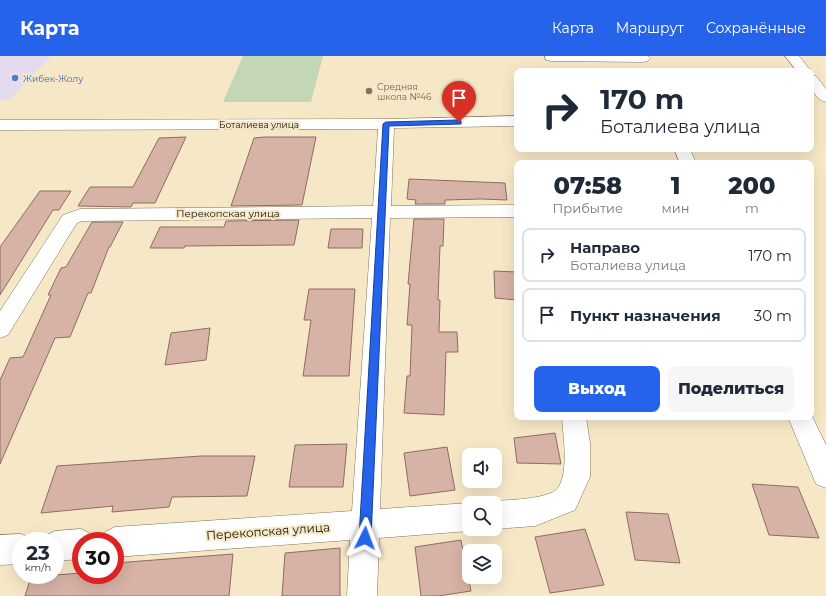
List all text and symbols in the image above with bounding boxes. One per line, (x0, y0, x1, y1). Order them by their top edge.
text: Карта (20, 17, 80, 40)
text: Карта (552, 19, 594, 37)
text: Маршрут (616, 19, 684, 37)
text: Сохранённые (706, 19, 806, 37)
marker: Жибек-Жолу (10, 73, 20, 83)
place label: Жибек-Жолу (23, 73, 83, 84)
place label: Средняя школа №46 (377, 81, 432, 102)
pin (442, 81, 476, 122)
text: 170 m (600, 82, 684, 116)
icon: right (534, 84, 586, 136)
marker: Средняя школа №46 (364, 86, 374, 96)
icon: arrive (448, 87, 470, 109)
text: Боталиева улица (600, 116, 760, 138)
street label: Боталиева улица (219, 119, 299, 130)
text: 07:58 (554, 171, 622, 200)
text: 1 (671, 171, 680, 200)
text: 200 (728, 171, 775, 200)
text: Прибытие (553, 200, 623, 216)
text: мин (662, 200, 690, 216)
text: m (745, 200, 759, 216)
street label: Перекопская улица (176, 207, 280, 220)
text: Направо (570, 238, 640, 257)
icon: right (536, 244, 558, 266)
text: 170 m (748, 246, 792, 265)
text: Боталиева улица (570, 257, 686, 273)
icon: arrive (536, 304, 558, 326)
text: Пункт назначения (570, 306, 721, 325)
text: 30 m (754, 306, 792, 325)
button: Выход (534, 366, 660, 412)
button: Поделиться (668, 366, 794, 412)
map controls (462, 448, 502, 584)
button: sound (462, 448, 502, 488)
button: search (462, 496, 502, 536)
position arrow (344, 517, 386, 559)
street label: Перекопская улица (206, 519, 330, 543)
speed limit sign: 30 (72, 532, 124, 584)
text: 23 (26, 541, 50, 565)
button: layers (462, 544, 502, 584)
text: km/h (25, 561, 51, 574)

